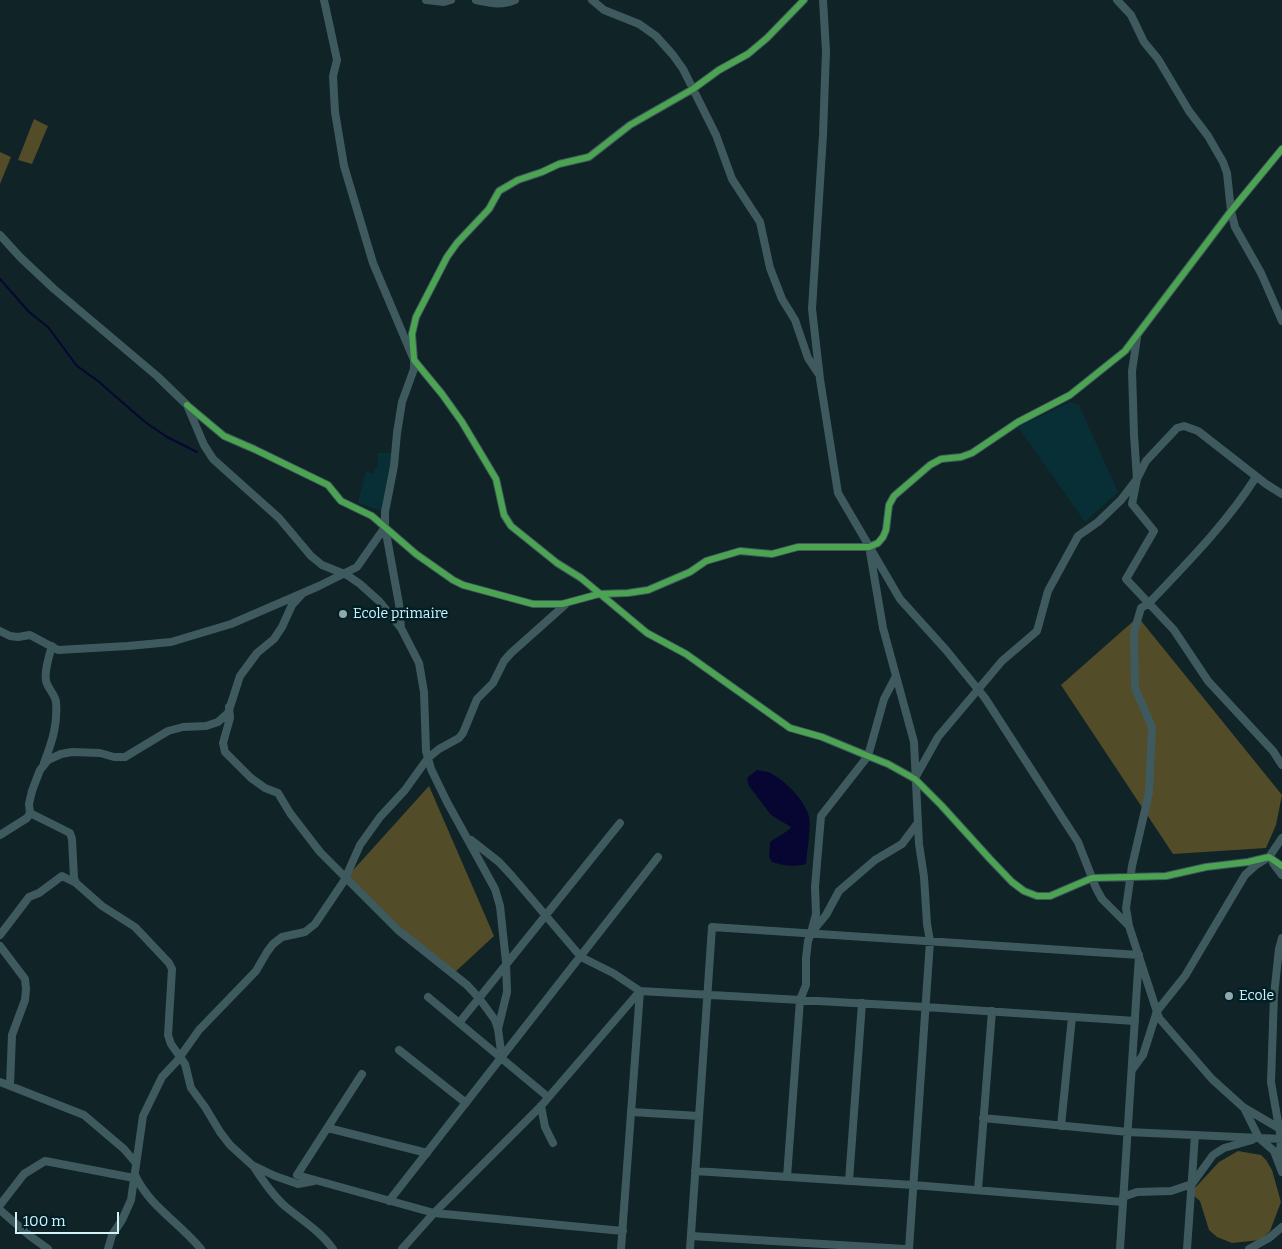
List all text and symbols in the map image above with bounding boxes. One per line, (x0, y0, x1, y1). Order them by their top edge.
place label: Ecole primaire (353, 606, 448, 622)
marker: Ecole primaire (337, 608, 349, 620)
place label: Ecole (1239, 988, 1274, 1004)
marker: Ecole (1223, 990, 1235, 1002)
scale bar (18, 1202, 121, 1234)
text: 100 m (23, 1212, 66, 1230)

